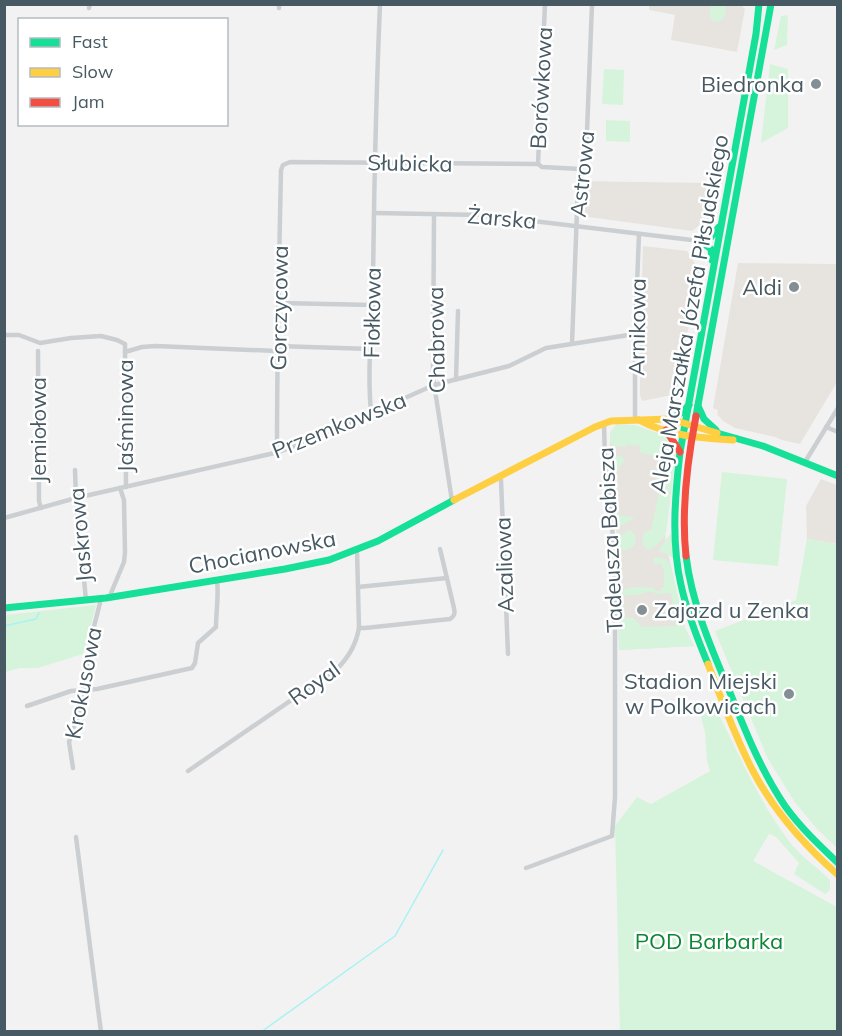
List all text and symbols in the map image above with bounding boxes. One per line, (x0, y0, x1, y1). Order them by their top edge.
legend (18, 18, 228, 126)
street label: Borówkowa (524, 26, 558, 150)
text: Fast (72, 30, 108, 53)
text: Slow (72, 60, 114, 83)
place label: Biedronka (701, 70, 804, 98)
marker: Biedronka (809, 77, 823, 91)
text: Jam (72, 90, 105, 113)
street label: Astrowa (564, 129, 600, 219)
street label: Aleja Marszałka Józefa Piłsudskiego (644, 132, 734, 496)
street label: Słubicka (367, 148, 453, 178)
street label: Żarska (466, 201, 538, 235)
street label: Gorczycowa (264, 245, 294, 371)
street label: Fiołkowa (357, 267, 387, 359)
place label: Aldi (742, 273, 782, 301)
street label: Arnikowa (622, 278, 652, 376)
marker: Aldi (787, 280, 801, 294)
street label: Chabrowa (421, 286, 451, 394)
street label: Jaśminowa (111, 359, 139, 473)
street label: Jemiołowa (24, 377, 52, 483)
street label: Przemkowska (268, 385, 410, 465)
street label: Tadeusza Babisza (591, 447, 629, 633)
street label: Jaskrowa (62, 486, 98, 584)
street label: Azaliowa (488, 517, 520, 613)
street label: Chocianowska (186, 524, 338, 580)
place label: Zajazd u Zenka (654, 596, 809, 624)
marker: Zajazd u Zenka (635, 603, 649, 617)
street label: Krokusowa (58, 624, 108, 742)
street label: Royal (283, 655, 345, 711)
place label: Stadion Miejski w Polkowicach (624, 667, 777, 720)
marker: Stadion Miejski w Polkowicach (782, 687, 796, 701)
park label: POD Barbarka (635, 927, 783, 955)

